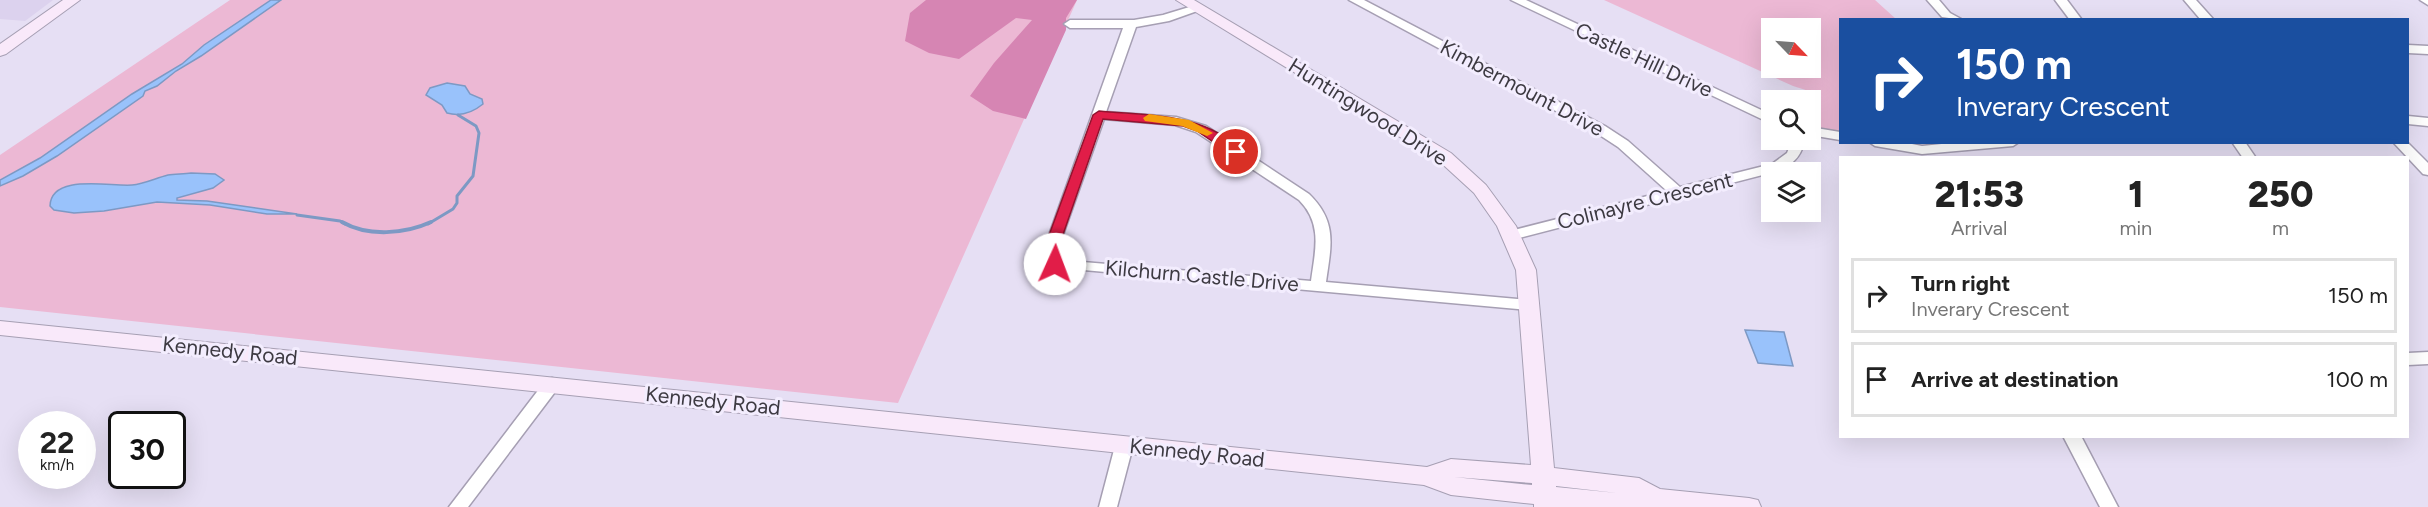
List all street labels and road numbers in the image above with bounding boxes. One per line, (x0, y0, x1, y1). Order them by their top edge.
street label: Castle Hill Drive (1572, 17, 1717, 102)
street label: Kimbermount Drive (1436, 34, 1608, 141)
street label: Huntingwood Drive (1284, 53, 1452, 171)
street label: Colinayre Crescent (1555, 167, 1735, 234)
street label: Kilchurn Castle Drive (1104, 255, 1300, 296)
street label: Kennedy Road (161, 331, 299, 370)
street label: Kennedy Road (644, 381, 782, 420)
street label: Kennedy Road (1128, 433, 1266, 472)

